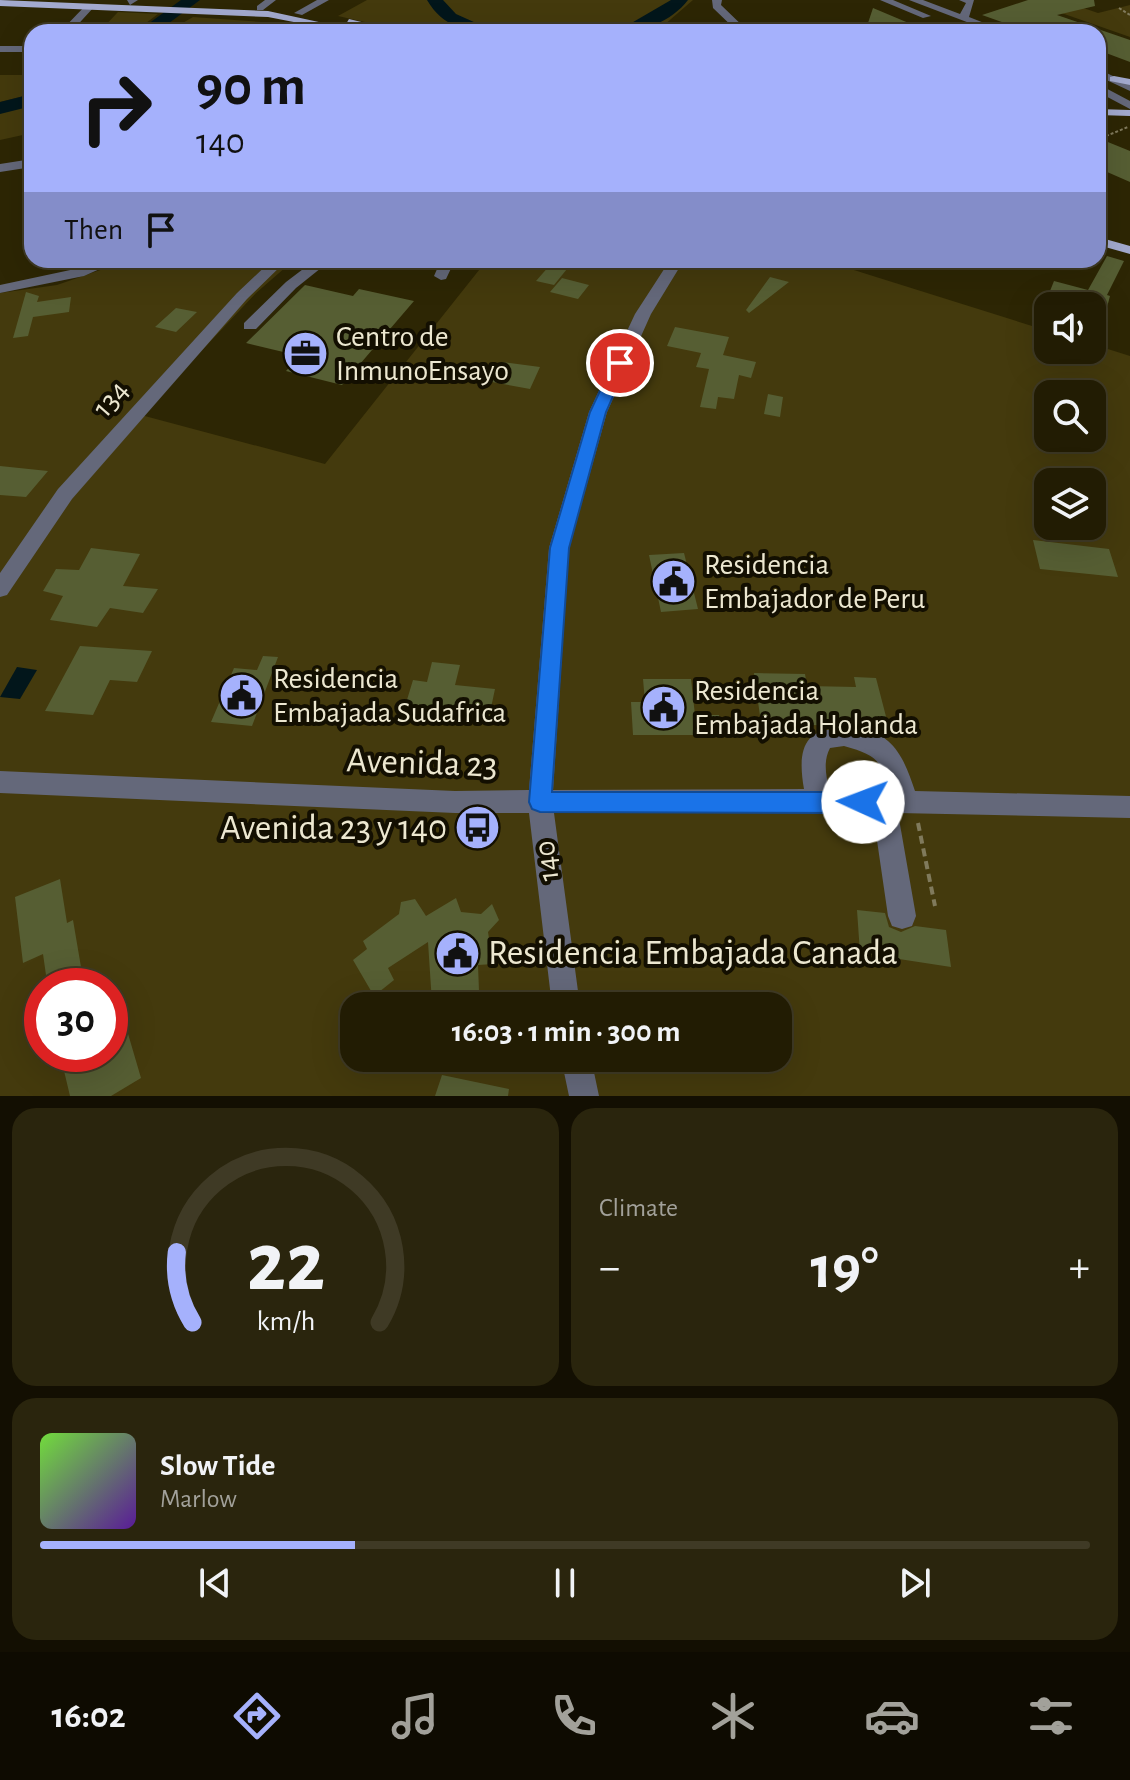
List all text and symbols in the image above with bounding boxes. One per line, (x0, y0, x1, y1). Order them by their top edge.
icon: right (64, 56, 168, 160)
text: 90 m (196, 59, 306, 115)
text: 140 (196, 124, 245, 160)
icon: arrive (139, 208, 183, 252)
text: Then (64, 215, 123, 245)
map controls (1034, 292, 1106, 540)
button: sound (1034, 292, 1106, 364)
place label: Centro de InmunoEnsayo (336, 322, 509, 386)
pin (586, 329, 654, 397)
office icon: Centro de InmunoEnsayo (281, 330, 329, 378)
icon: arrive (598, 341, 642, 385)
street label: 134 (88, 375, 134, 423)
button: search (1034, 380, 1106, 452)
button: layers (1034, 468, 1106, 540)
place label: Residencia Embajador de Peru (704, 550, 925, 614)
public building icon: Residencia Embajador de Peru (649, 558, 697, 606)
place label: Residencia Embajada Sudafrica (273, 664, 506, 728)
public building icon: Residencia Embajada Sudafrica (218, 672, 266, 720)
place label: Residencia Embajada Holanda (694, 676, 918, 740)
public building icon: Residencia Embajada Holanda (639, 684, 687, 732)
street label: Avenida 23 (346, 742, 498, 784)
position arrow (821, 760, 905, 844)
bus stop icon: Avenida 23 y 140 (454, 804, 502, 852)
place label: Avenida 23 y 140 (220, 810, 447, 846)
street label: 140 (530, 839, 564, 883)
public building icon: Residencia Embajada Canada (433, 929, 481, 977)
place label: Residencia Embajada Canada (488, 935, 898, 971)
speed limit sign: 30 (24, 968, 128, 1072)
text: 16:03 · 1 min · 300 m (452, 1017, 680, 1047)
text: Climate (599, 1195, 678, 1221)
text: 22 (246, 1222, 325, 1306)
text: 19° (810, 1239, 879, 1299)
text: − (599, 1246, 620, 1290)
text: + (1069, 1246, 1090, 1290)
text: km/h (256, 1307, 315, 1336)
text: Slow Tide (160, 1451, 275, 1481)
text: Marlow (160, 1486, 237, 1512)
icon: previous (193, 1561, 237, 1605)
icon: pause (543, 1561, 587, 1605)
icon: next (893, 1561, 937, 1605)
icon: directions (229, 1688, 285, 1744)
icon: music (387, 1688, 443, 1744)
icon: phone (546, 1688, 602, 1744)
icon: climate (705, 1688, 761, 1744)
icon: car (864, 1688, 920, 1744)
icon: filters (1023, 1688, 1079, 1744)
text: 16:02 (51, 1698, 126, 1734)

